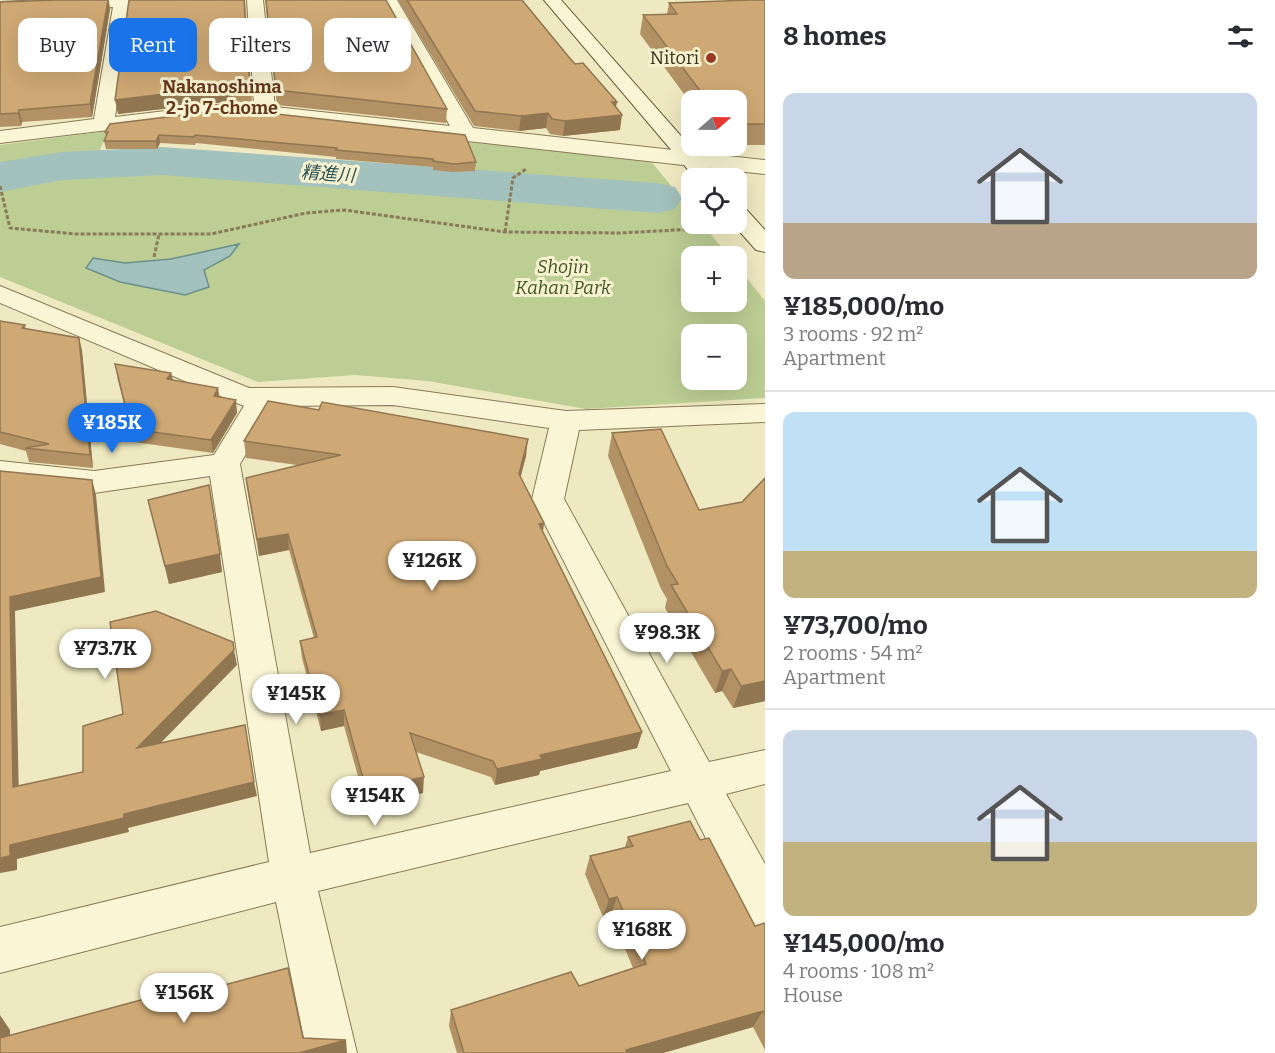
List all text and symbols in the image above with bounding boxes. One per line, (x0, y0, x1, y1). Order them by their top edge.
chip: Buy (18, 18, 97, 72)
chip: Rent (109, 18, 197, 72)
chip: Filters (209, 18, 312, 72)
chip: New (324, 18, 411, 72)
icon: filters (1224, 20, 1257, 53)
text: 8 homes (783, 21, 887, 52)
place label: Nitori (650, 47, 699, 69)
marker: Nitori (704, 51, 718, 65)
district label: Nakanoshima 2-jo 7-chome (162, 76, 282, 119)
north arrow (681, 90, 747, 156)
map controls (681, 90, 747, 390)
icon: home (966, 132, 1074, 240)
water label: 精進川 (300, 161, 358, 187)
button: locate (681, 168, 747, 234)
button: + (681, 246, 747, 312)
park label: Shojin Kahan Park (515, 256, 611, 299)
text: ¥185,000/mo (783, 291, 944, 322)
text: 3 rooms · 92 m² (783, 322, 923, 346)
button: − (681, 324, 747, 390)
text: Apartment (783, 346, 886, 370)
pin: ¥185K (70, 403, 154, 454)
text: ¥185K (82, 410, 142, 434)
icon: home (966, 451, 1074, 559)
pin: ¥126K (390, 541, 474, 592)
text: ¥126K (402, 548, 462, 572)
text: ¥73,700/mo (783, 610, 928, 641)
pin: ¥98.3K (618, 613, 716, 664)
text: ¥98.3K (633, 620, 701, 644)
pin: ¥73.7K (56, 629, 154, 680)
text: ¥73.7K (73, 636, 137, 660)
text: 2 rooms · 54 m² (783, 641, 923, 665)
text: Apartment (783, 665, 886, 689)
pin: ¥145K (254, 674, 338, 725)
text: ¥145K (266, 681, 326, 705)
icon: home (966, 769, 1074, 877)
pin: ¥154K (333, 776, 417, 827)
text: ¥154K (345, 783, 405, 807)
pin: ¥168K (600, 910, 684, 961)
text: ¥168K (612, 917, 672, 941)
text: ¥145,000/mo (783, 928, 944, 959)
text: 4 rooms · 108 m² (783, 959, 934, 983)
pin: ¥156K (142, 973, 226, 1024)
text: ¥156K (154, 980, 214, 1004)
text: House (783, 983, 843, 1007)

